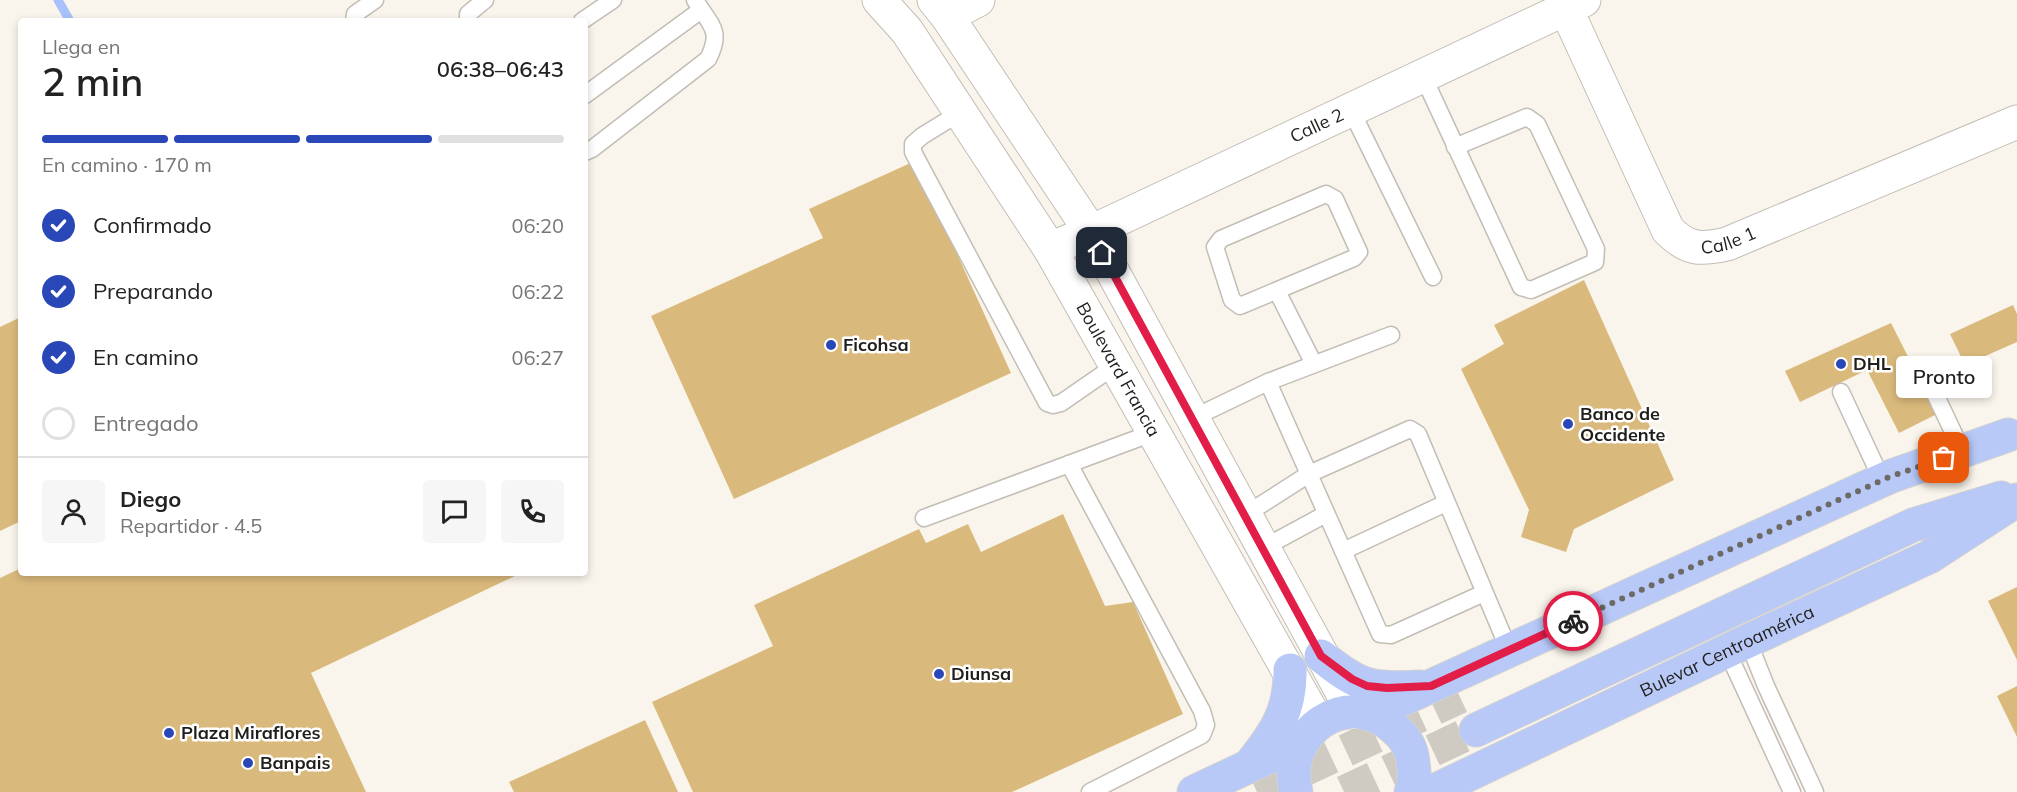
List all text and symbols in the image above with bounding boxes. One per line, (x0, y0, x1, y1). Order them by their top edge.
text: Llega en (42, 34, 120, 59)
text: 06:38–06:43 (437, 55, 564, 83)
text: 2 min (42, 57, 143, 106)
street label: Calle 2 (1286, 103, 1347, 148)
text: En camino · 170 m (42, 152, 212, 177)
icon: check (42, 209, 75, 242)
text: Confirmado (93, 211, 212, 239)
text: 06:20 (511, 213, 564, 238)
street label: Calle 1 (1700, 221, 1759, 259)
pin (1076, 227, 1127, 278)
icon: home (1085, 236, 1118, 269)
icon: check (42, 275, 75, 308)
text: Preparando (93, 277, 213, 305)
text: 06:22 (511, 279, 564, 304)
street label: Boulevard Francia (1071, 298, 1166, 441)
place label: Ficohsa (843, 333, 909, 356)
marker: Ficohsa (824, 338, 838, 352)
icon: check (42, 341, 75, 374)
text: En camino (93, 343, 199, 371)
text: 06:27 (511, 345, 564, 370)
place label: DHL (1853, 352, 1891, 375)
callout: Pronto (1896, 356, 1992, 398)
marker: DHL (1834, 357, 1848, 371)
text: Pronto (1913, 364, 1975, 389)
place label: Banco de Occidente (1580, 402, 1665, 446)
text: Entregado (93, 409, 199, 437)
marker: Banco de Occidente (1561, 417, 1575, 431)
pin (1918, 432, 1969, 483)
icon: bag (1927, 441, 1960, 474)
button: person (42, 480, 105, 543)
button: chat (423, 480, 486, 543)
button: phone (501, 480, 564, 543)
text: Diego (120, 485, 181, 513)
text: Repartidor · 4.5 (120, 513, 262, 538)
courier (1543, 591, 1603, 651)
street label: Bulevar Centroamérica (1636, 600, 1818, 702)
icon: bike (1557, 605, 1590, 638)
place label: Diunsa (951, 662, 1011, 685)
marker: Diunsa (932, 667, 946, 681)
place label: Plaza Miraflores (181, 721, 321, 744)
marker: Plaza Miraflores (162, 726, 176, 740)
place label: Banpais (260, 751, 330, 774)
marker: Banpais (241, 756, 255, 770)

